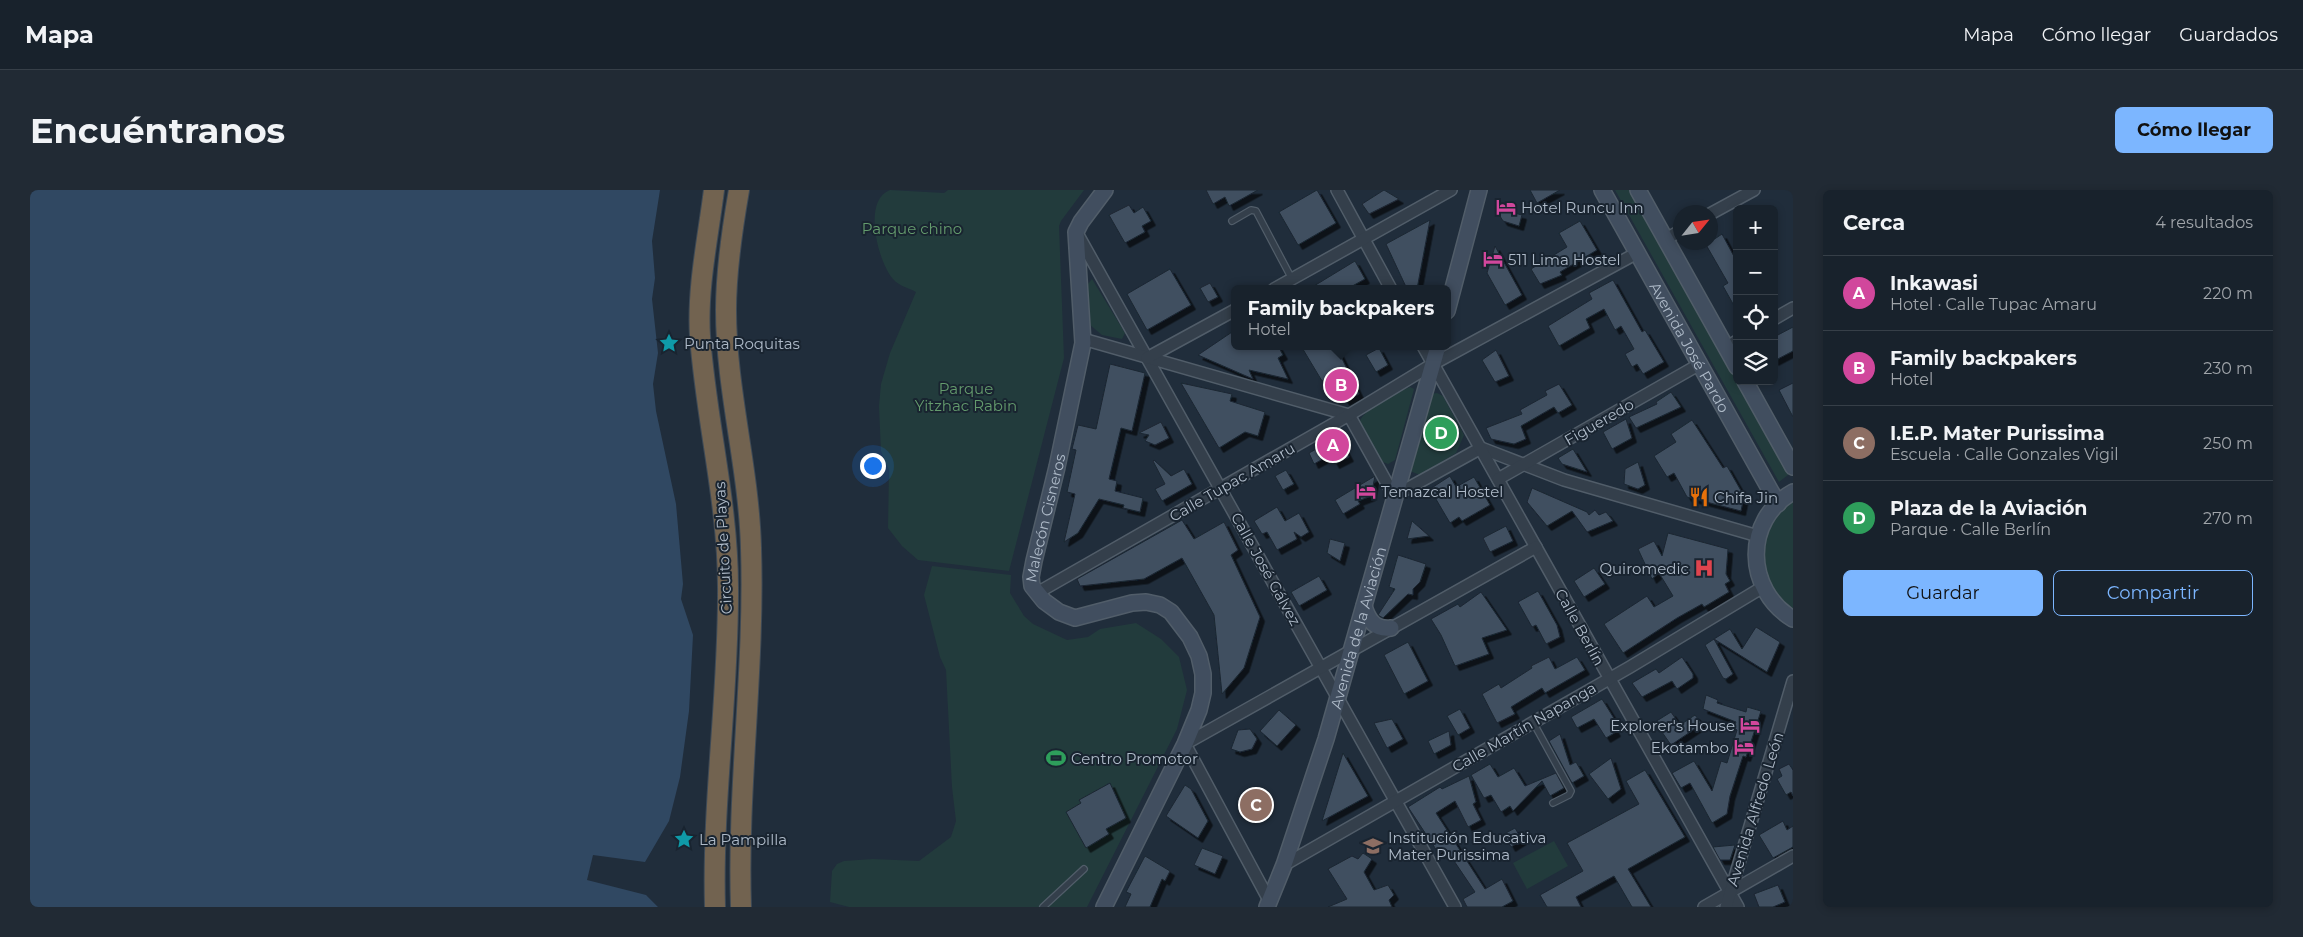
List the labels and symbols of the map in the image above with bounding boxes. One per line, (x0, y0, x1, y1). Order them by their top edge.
hotel icon: Hotel Runcu Inn (1495, 196, 1517, 218)
place label: Hotel Runcu Inn (1521, 198, 1644, 217)
north arrow (1673, 205, 1718, 250)
park label: Parque chino (862, 219, 962, 238)
hotel icon: 511 Lima Hostel (1482, 248, 1504, 270)
place label: 511 Lima Hostel (1508, 250, 1621, 269)
street label: Avenida José Pardo (1646, 278, 1734, 416)
place icon: Punta Roquitas (658, 332, 680, 354)
place label: Punta Roquitas (684, 334, 800, 353)
pin: B (1325, 366, 1357, 404)
park label: Parque Yitzhac Rabin (915, 379, 1017, 415)
street label: Figueredo (1561, 394, 1637, 450)
pin: D (1425, 414, 1457, 452)
pin: A (1317, 426, 1349, 464)
street label: Calle Tupac Amaru (1166, 438, 1298, 526)
street label: Malecón Cisneros (1021, 452, 1069, 584)
your location (860, 453, 886, 479)
hotel icon: Temazcal Hostel (1355, 480, 1377, 502)
street label: Circuito de Playas (710, 481, 736, 615)
place label: Temazcal Hostel (1381, 482, 1503, 501)
restaurant icon: Chifa Jin (1688, 486, 1710, 508)
place label: Chifa Jin (1714, 488, 1778, 507)
street label: Calle José Gálvez (1227, 509, 1305, 629)
street label: Avenida de la Aviación (1326, 544, 1390, 711)
hospital icon: Quiromedic (1693, 557, 1715, 579)
place label: Quiromedic (1599, 559, 1689, 578)
street label: Calle Berlín (1551, 585, 1609, 669)
street label: Calle Martín Napanga (1449, 678, 1599, 776)
hotel icon: Explorer's House (1739, 714, 1761, 736)
place label: Explorer's House (1610, 716, 1735, 735)
street label: Avenida Alfredo León (1723, 730, 1787, 888)
hotel icon: Ekotambo (1733, 736, 1755, 758)
place label: Ekotambo (1651, 738, 1729, 757)
sports icon: Centro Promotor (1045, 747, 1067, 769)
place label: Centro Promotor (1071, 749, 1198, 768)
pin: C (1240, 786, 1272, 824)
place icon: La Pampilla (673, 828, 695, 850)
place label: Institución Educativa Mater Purissima (1388, 828, 1546, 864)
place label: La Pampilla (699, 830, 787, 849)
school or university icon: Institución Educativa Mater Purissima (1362, 835, 1384, 857)

